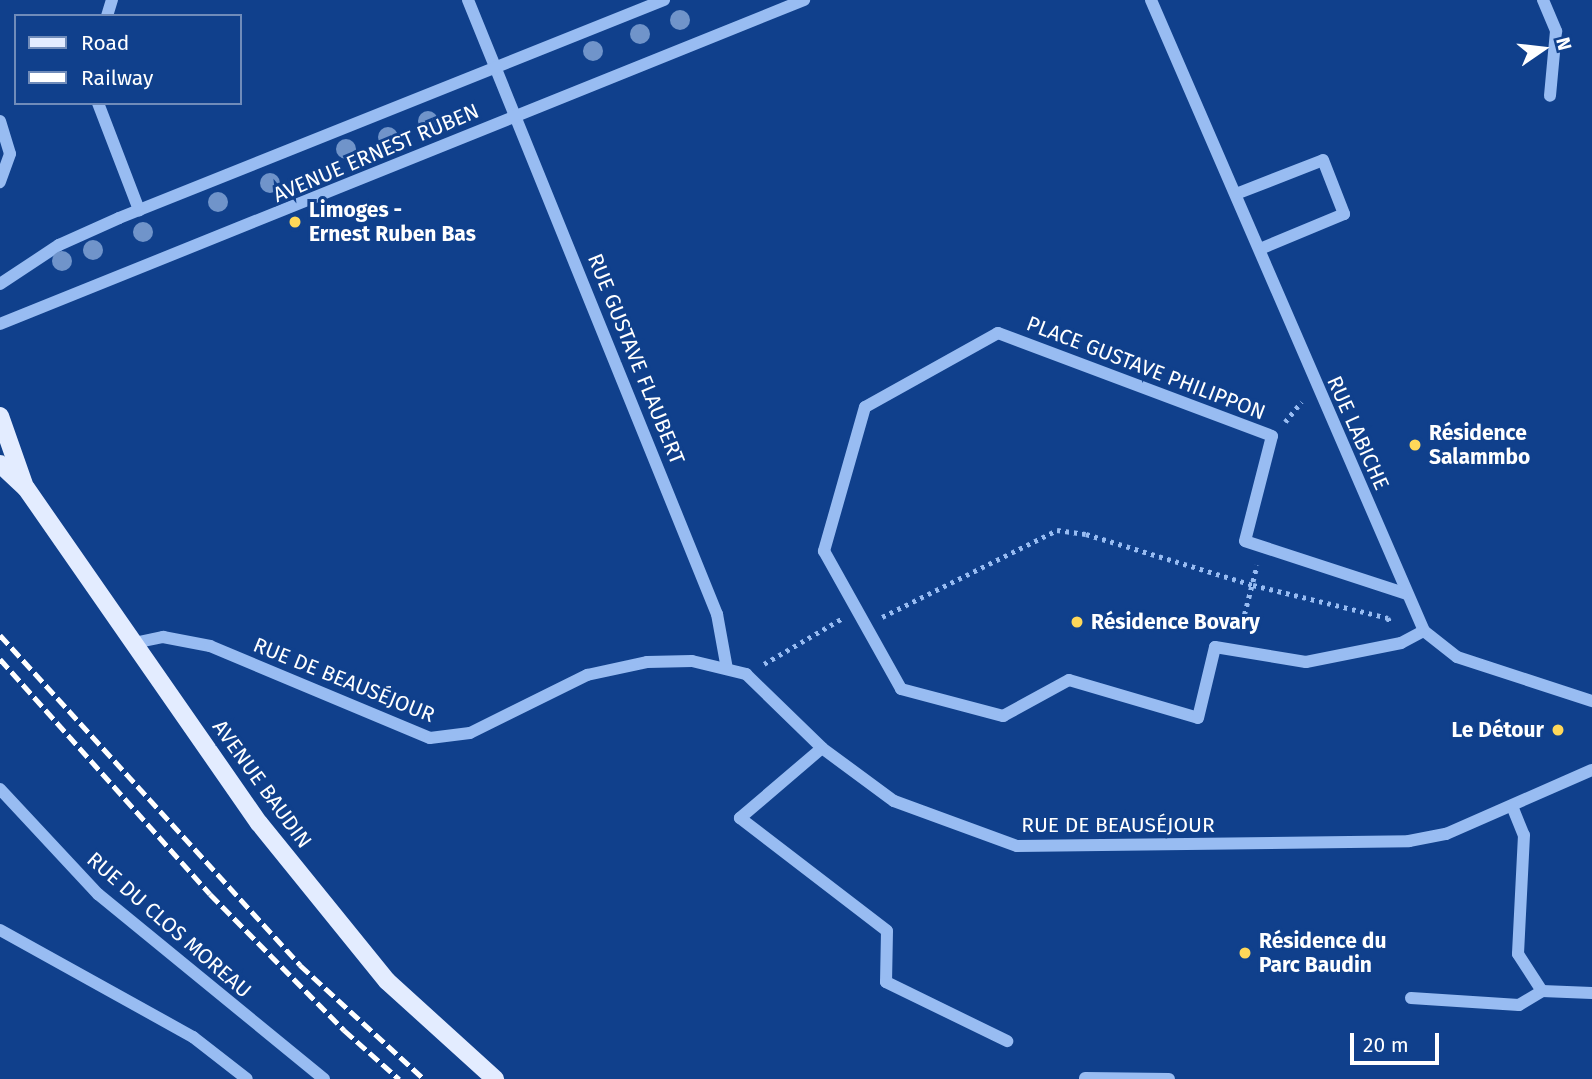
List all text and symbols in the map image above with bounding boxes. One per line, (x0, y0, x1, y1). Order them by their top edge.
legend (14, 14, 242, 105)
north arrow (1508, 14, 1578, 84)
text: Road (81, 30, 129, 56)
text: N (1551, 35, 1577, 53)
text: Railway (81, 65, 153, 91)
street label: AVENUE ERNEST RUBEN (269, 98, 483, 208)
place label: Limoges - Ernest Ruben Bas (309, 197, 476, 247)
marker: Limoges - Ernest Ruben Bas (287, 214, 303, 230)
street label: RUE GUSTAVE FLAUBERT (582, 250, 690, 468)
street label: PLACE GUSTAVE PHILIPPON (1023, 311, 1269, 425)
street label: RUE LABICHE (1322, 372, 1394, 494)
place label: Résidence Salammbo (1429, 420, 1530, 470)
marker: Résidence Salammbo (1407, 437, 1423, 453)
place label: Résidence Bovary (1091, 609, 1260, 635)
marker: Résidence Bovary (1069, 614, 1085, 630)
street label: RUE DE BEAUSÉJOUR (250, 632, 438, 728)
street label: AVENUE BAUDIN (207, 715, 317, 853)
place label: Le Détour (1451, 717, 1544, 743)
marker: Le Détour (1550, 722, 1566, 738)
street label: RUE DE BEAUSÉJOUR (1021, 812, 1215, 838)
street label: RUE DU CLOS MOREAU (82, 847, 256, 1003)
place label: Résidence du Parc Baudin (1259, 928, 1386, 978)
marker: Résidence du Parc Baudin (1237, 945, 1253, 961)
scale bar (1354, 1020, 1443, 1064)
text: 20 m (1363, 1032, 1409, 1058)

